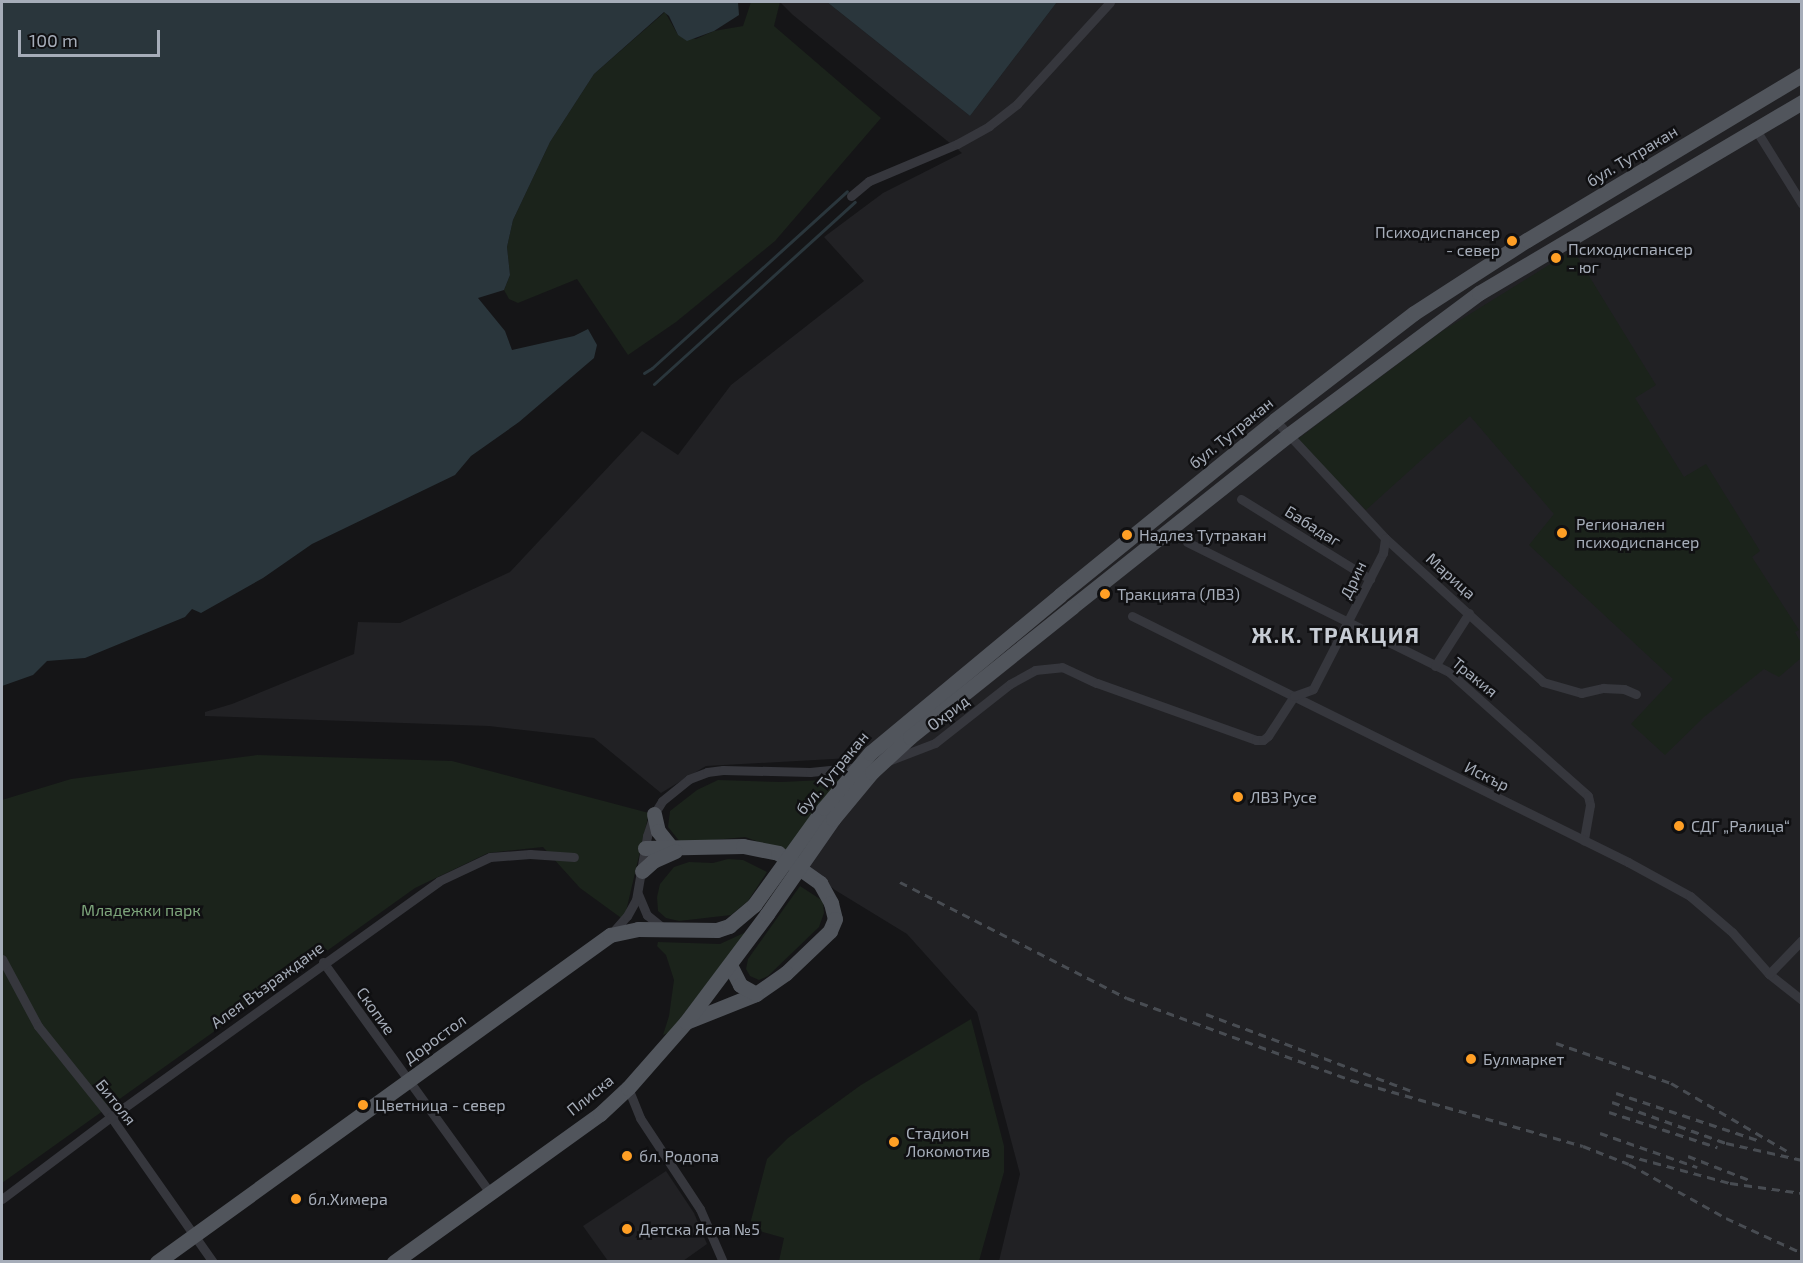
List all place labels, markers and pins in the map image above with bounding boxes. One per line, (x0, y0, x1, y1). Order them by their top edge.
place label: Психодиспансер - север (1375, 222, 1500, 260)
marker: Психодиспансер - север (1505, 234, 1519, 248)
place label: Психодиспансер - юг (1568, 239, 1693, 277)
marker: Психодиспансер - юг (1549, 251, 1563, 265)
place label: Регионален психодиспансер (1576, 514, 1699, 552)
marker: Регионален психодиспансер (1553, 524, 1571, 542)
place label: Надлез Тутракан (1139, 525, 1266, 545)
marker: Надлез Тутракан (1120, 528, 1134, 542)
place label: Тракцията (ЛВЗ) (1117, 584, 1240, 604)
marker: Тракцията (ЛВЗ) (1098, 587, 1112, 601)
place label: ЛВЗ Русе (1250, 787, 1317, 807)
marker: ЛВЗ Русе (1231, 790, 1245, 804)
place label: СДГ „Ралица“ (1691, 816, 1790, 836)
marker: СДГ „Ралица“ (1672, 819, 1686, 833)
place label: Булмаркет (1483, 1049, 1564, 1069)
marker: Булмаркет (1464, 1052, 1478, 1066)
place label: Цветница - север (375, 1095, 506, 1115)
marker: Цветница - север (356, 1098, 370, 1112)
place label: Стадион Локомотив (906, 1123, 990, 1161)
marker: Стадион Локомотив (887, 1135, 901, 1149)
place label: бл. Родопа (639, 1146, 719, 1166)
marker: бл. Родопа (620, 1149, 634, 1163)
place label: бл.Химера (308, 1189, 388, 1209)
marker: бл.Химера (289, 1192, 303, 1206)
place label: Детска Ясла №5 (639, 1219, 760, 1239)
marker: Детска Ясла №5 (620, 1222, 634, 1236)

